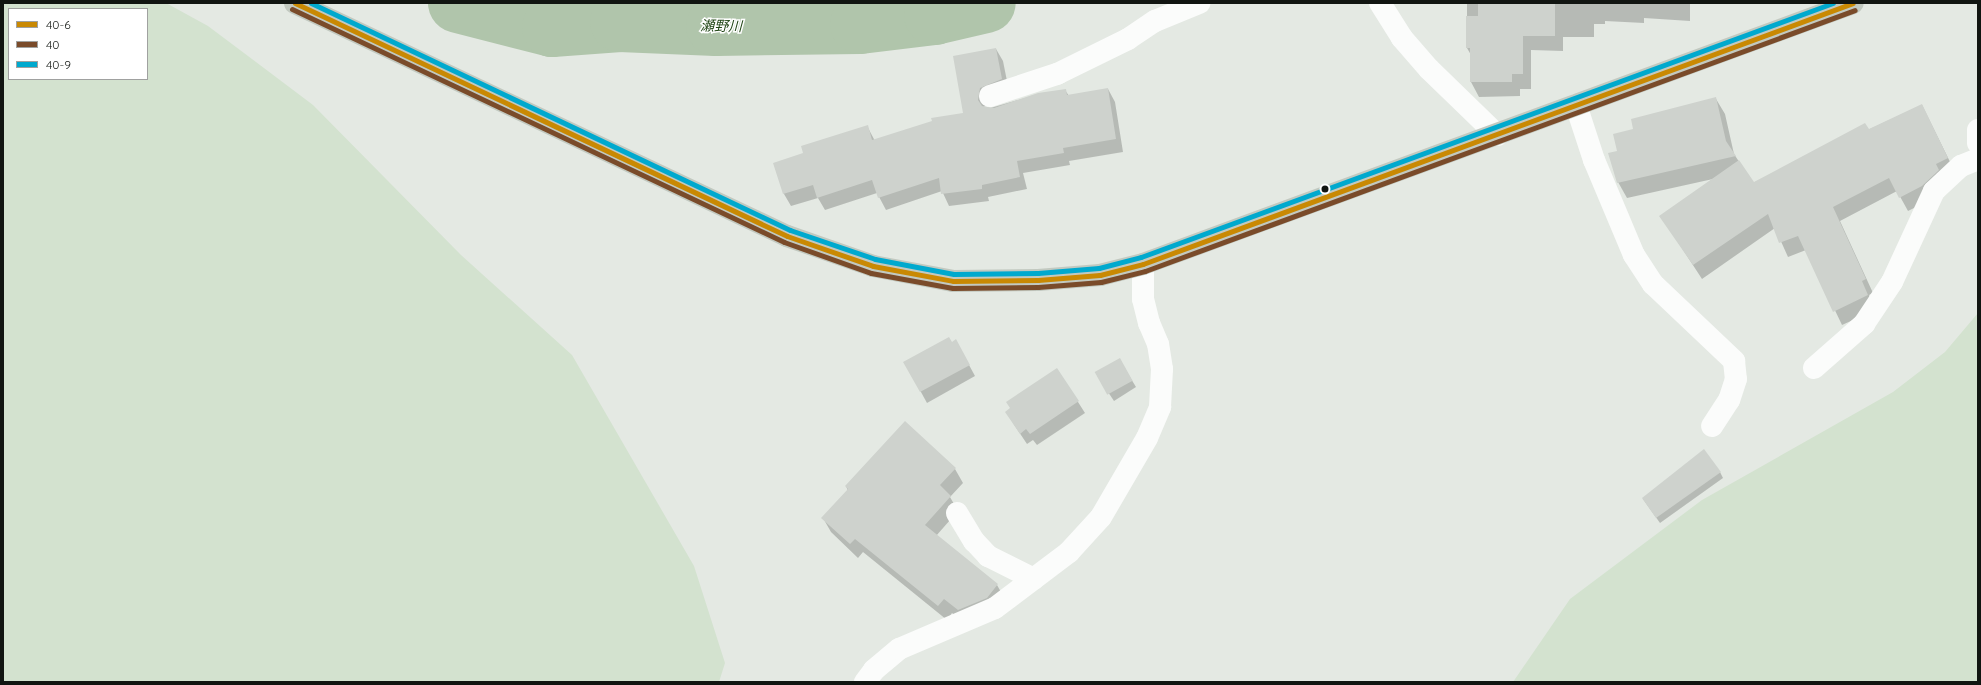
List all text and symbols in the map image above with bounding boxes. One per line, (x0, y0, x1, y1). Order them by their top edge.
legend (8, 8, 148, 80)
text: 40-6 (46, 17, 71, 32)
water label: 瀬野川 (700, 17, 742, 35)
text: 40 (46, 37, 59, 52)
text: 40-9 (46, 57, 71, 72)
unlabelled marker (1320, 184, 1330, 194)

